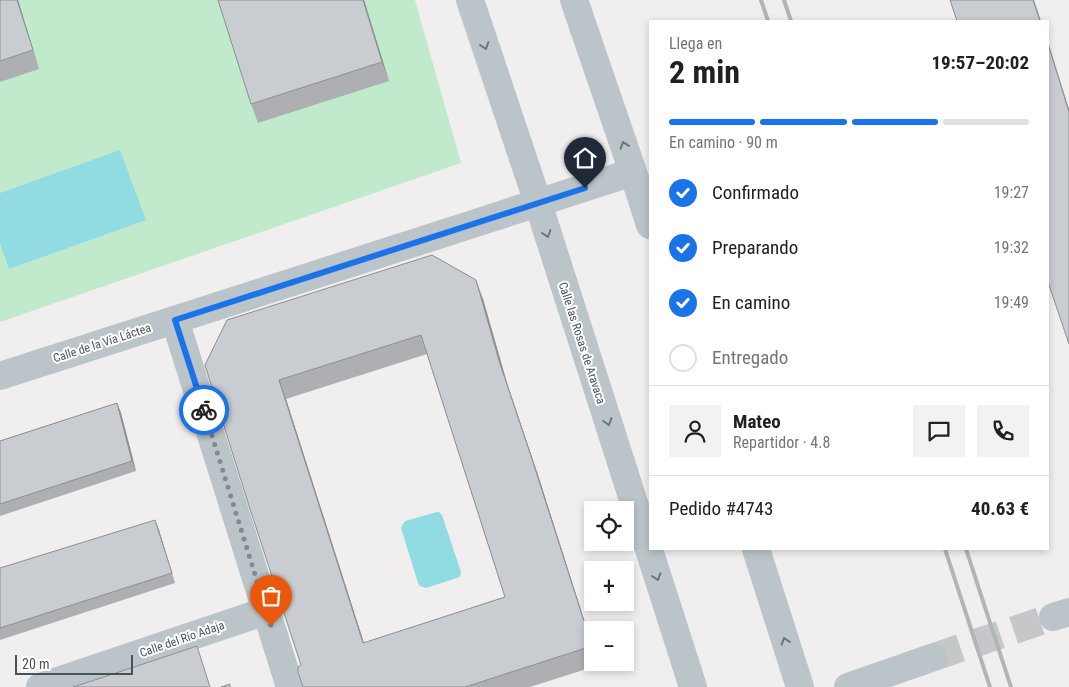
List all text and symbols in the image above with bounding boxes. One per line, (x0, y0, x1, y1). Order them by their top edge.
text: Llega en (669, 34, 722, 53)
one-way arrow (479, 42, 489, 50)
text: 19:57–20:02 (931, 51, 1029, 74)
text: 2 min (669, 53, 740, 91)
text: En camino · 90 m (669, 133, 778, 152)
pin (564, 137, 606, 188)
one-way arrow (620, 142, 630, 150)
icon: home (571, 144, 599, 172)
icon: check (669, 179, 697, 207)
text: Confirmado (712, 181, 799, 204)
text: 19:27 (994, 183, 1029, 202)
one-way arrow (542, 229, 552, 237)
icon: check (669, 234, 697, 262)
text: Preparando (712, 236, 798, 259)
text: 19:32 (994, 238, 1029, 257)
street label: Calle las Rosas de Aravaca (556, 280, 608, 406)
icon: check (669, 289, 697, 317)
text: En camino (712, 291, 790, 314)
text: 19:49 (994, 293, 1029, 312)
street label: Calle de la Vía Láctea (51, 321, 153, 365)
text: Entregado (712, 346, 788, 369)
courier (179, 385, 229, 435)
icon: bike (190, 396, 218, 424)
button: person (669, 405, 721, 457)
button: chat (913, 405, 965, 457)
button: phone (977, 405, 1029, 457)
text: Mateo (733, 410, 781, 433)
one-way arrow (602, 417, 612, 425)
text: Repartidor · 4.8 (733, 433, 830, 452)
text: Pedido #4743 (669, 497, 773, 520)
text: 40.63 € (971, 497, 1029, 520)
map controls (584, 501, 634, 671)
button: locate (584, 501, 634, 551)
button: + (584, 561, 634, 611)
one-way arrow (652, 572, 662, 580)
pin (250, 575, 292, 626)
icon: bag (257, 582, 285, 610)
street label: Calle del Río Adaja (138, 618, 226, 660)
button: − (584, 621, 634, 671)
one-way arrow (781, 637, 791, 645)
scale bar (15, 652, 132, 675)
text: 20 m (22, 656, 50, 672)

